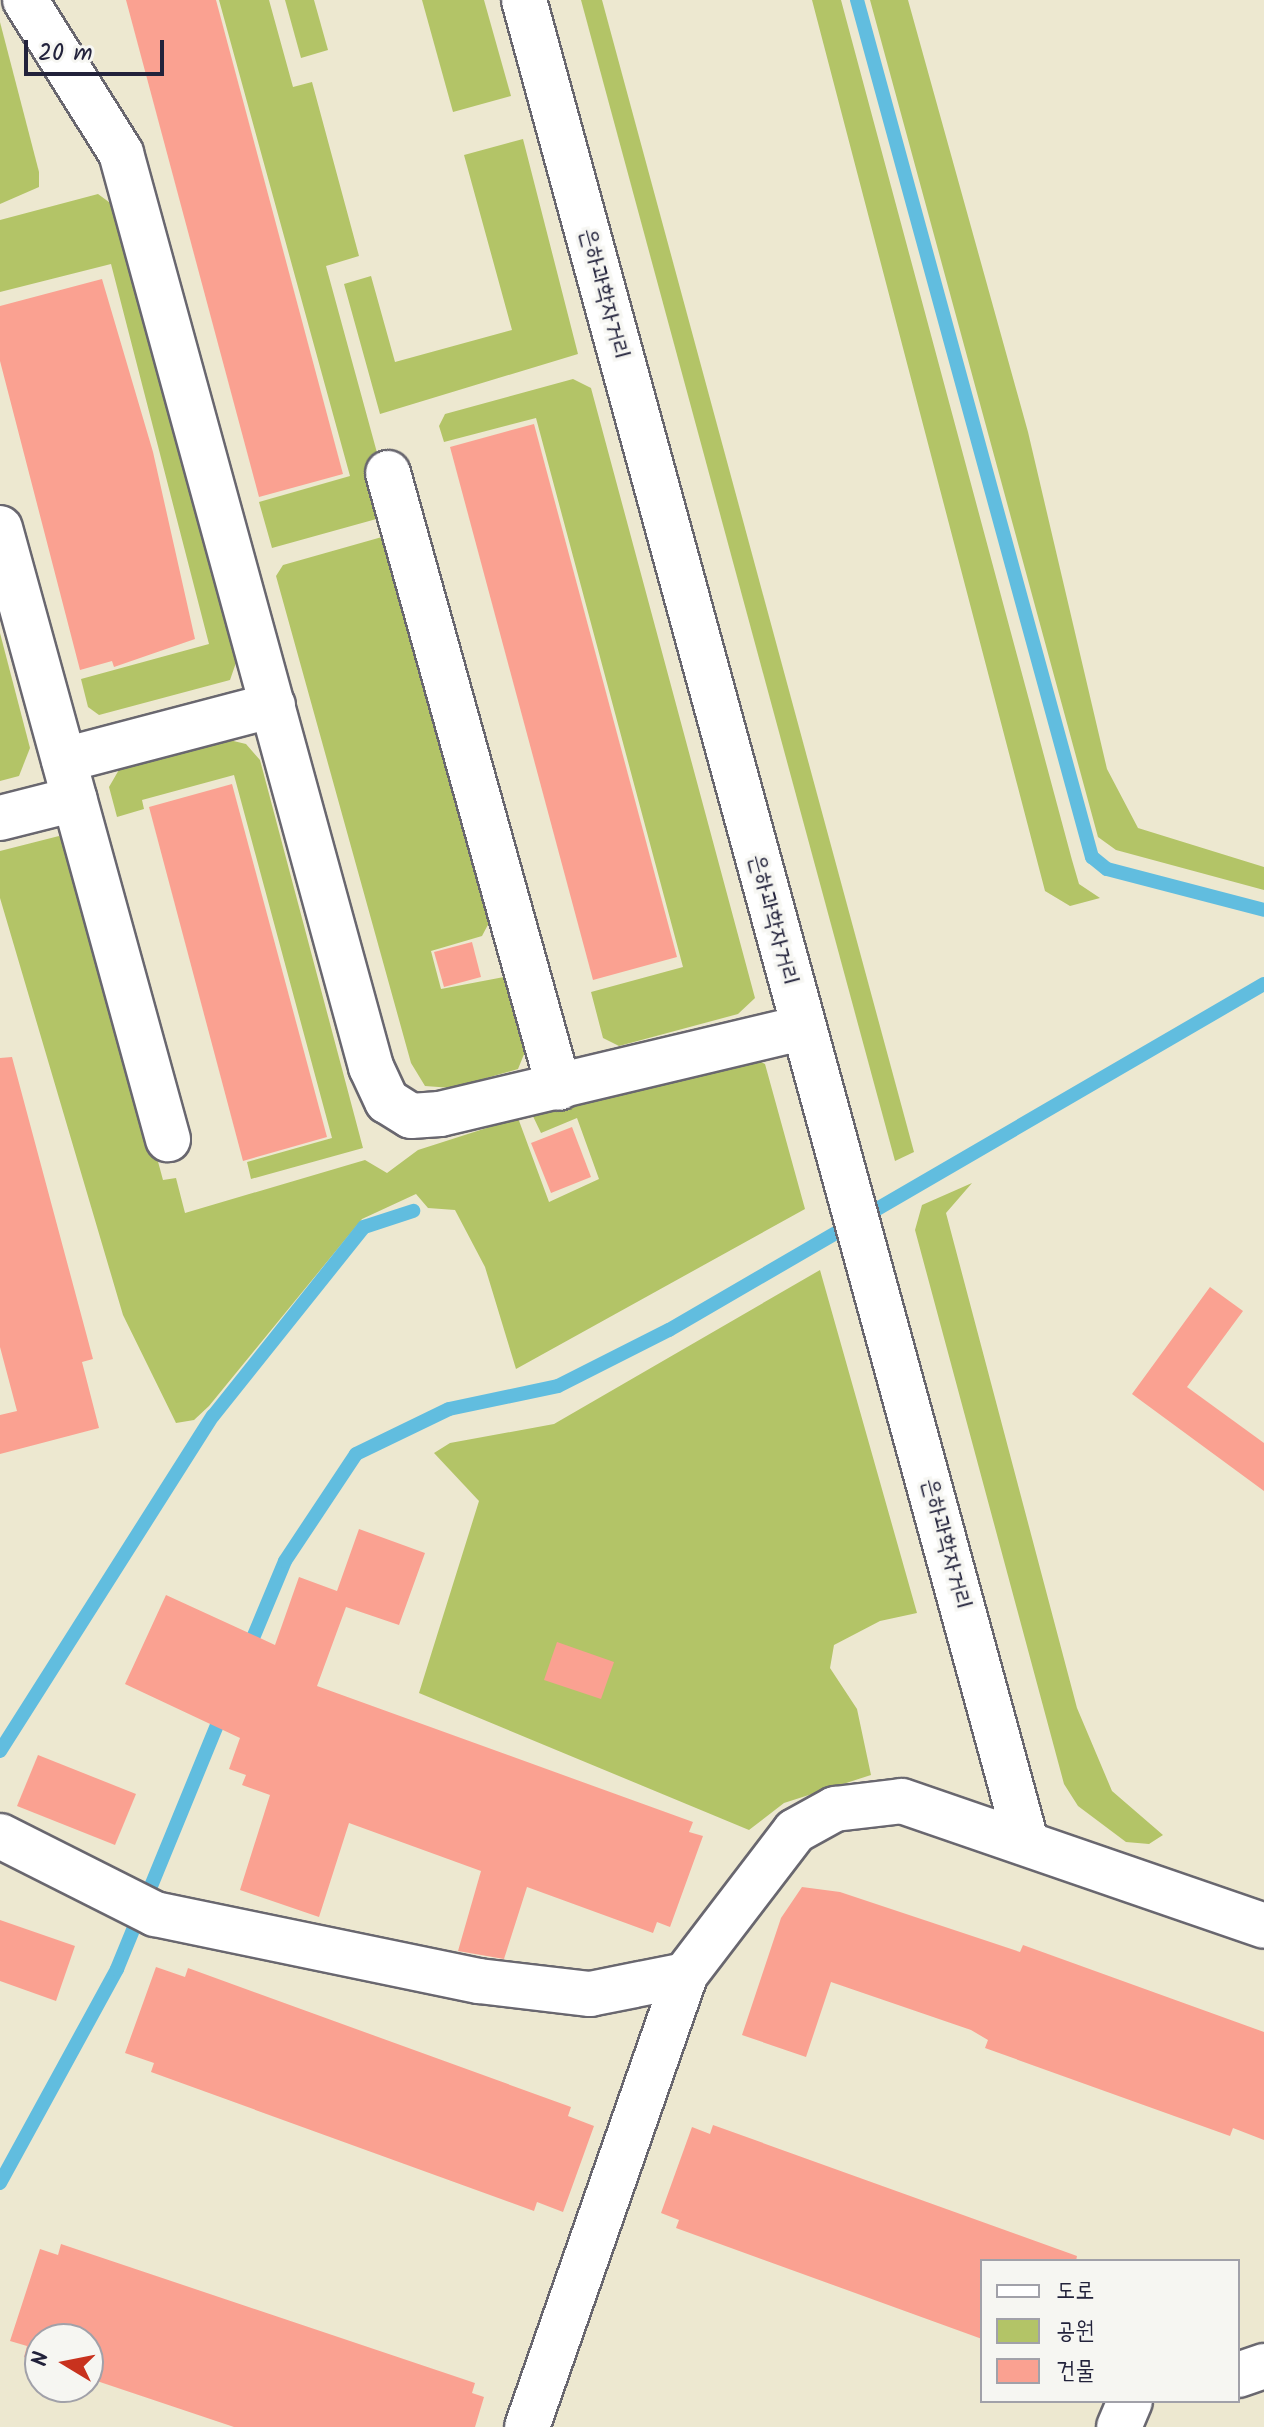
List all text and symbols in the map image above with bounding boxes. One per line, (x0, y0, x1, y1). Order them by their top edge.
scale bar (28, 24, 168, 74)
text: 20 m (38, 34, 93, 73)
street label: 은하과학자거리 (573, 225, 635, 363)
street label: 은하과학자거리 (742, 851, 804, 989)
street label: 은하과학자거리 (915, 1475, 977, 1613)
legend (980, 2259, 1240, 2403)
text: 도로 (1056, 2272, 1095, 2311)
text: 공원 (1056, 2312, 1095, 2351)
north arrow (24, 2323, 104, 2403)
text: N (23, 2349, 60, 2369)
text: 건물 (1056, 2352, 1095, 2391)

